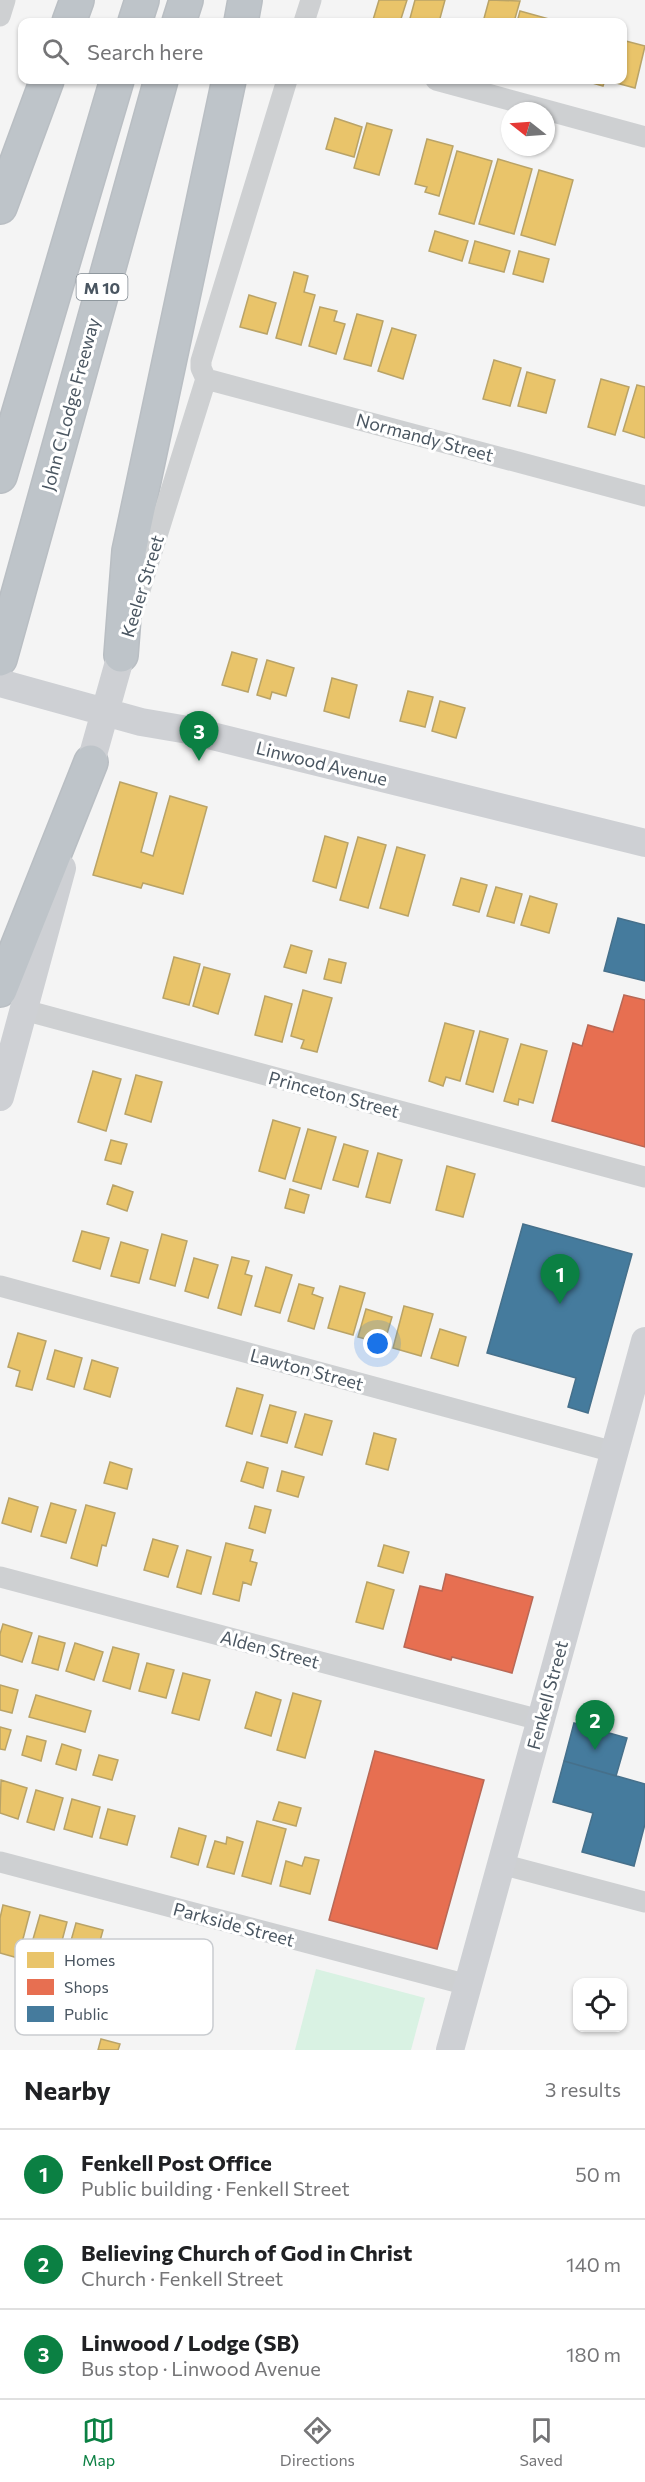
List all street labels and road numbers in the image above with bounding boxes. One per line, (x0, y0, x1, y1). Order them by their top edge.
road number: M 10 (76, 274, 128, 300)
street label: John C Lodge Freeway (36, 315, 104, 493)
street label: Normandy Street (354, 408, 496, 466)
street label: Keeler Street (116, 532, 168, 640)
street label: Linwood Avenue (254, 736, 390, 790)
street label: Princeton Street (266, 1066, 402, 1122)
street label: Lawton Street (248, 1343, 366, 1395)
street label: Alden Street (218, 1625, 322, 1673)
street label: Fenkell Street (522, 1638, 572, 1752)
street label: Parkside Street (171, 1897, 297, 1951)

